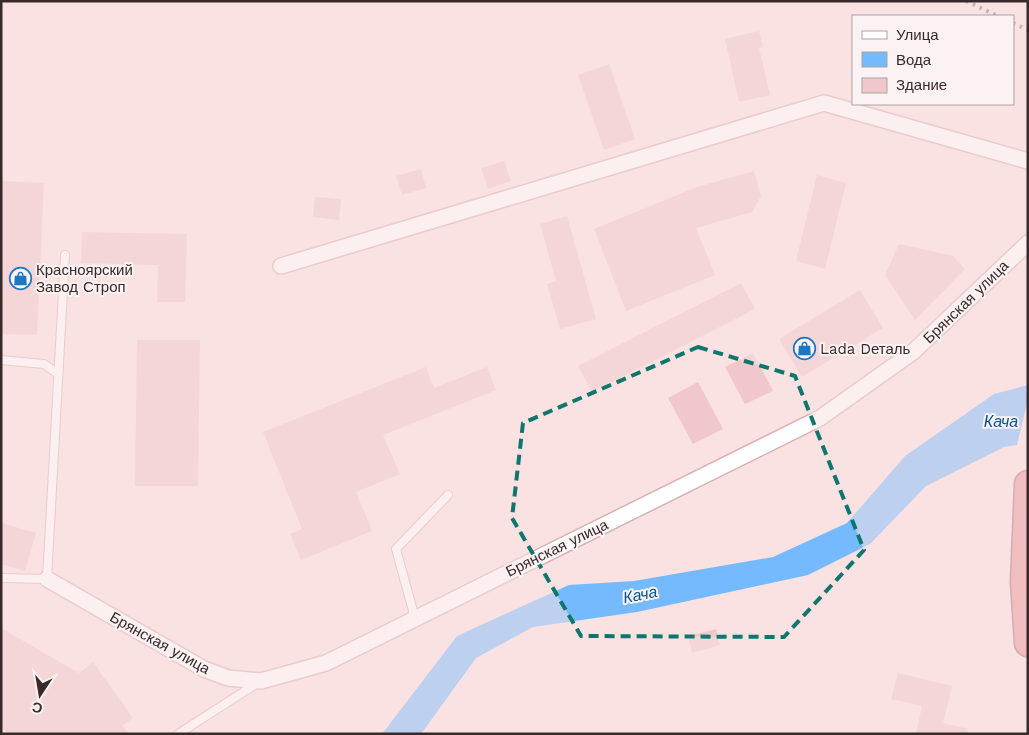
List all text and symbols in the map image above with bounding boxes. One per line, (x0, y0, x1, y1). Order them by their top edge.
legend (852, 15, 1014, 105)
text: Улица (896, 26, 939, 44)
text: Вода (896, 51, 932, 69)
text: Здание (896, 76, 947, 94)
street label: Брянская улица (920, 256, 1013, 347)
place label: Красноярский Завод Строп (36, 261, 133, 296)
shop icon: Красноярский Завод Строп (8, 267, 32, 291)
shop icon: Lada Dеталь (792, 337, 816, 361)
place label: Lada Dеталь (820, 340, 911, 358)
water label: Кача (984, 412, 1018, 431)
street label: Брянская улица (503, 515, 612, 581)
water label: Кача (621, 582, 659, 607)
street label: Брянская улица (107, 608, 214, 678)
north arrow (15, 670, 65, 720)
text: С (31, 699, 44, 717)

